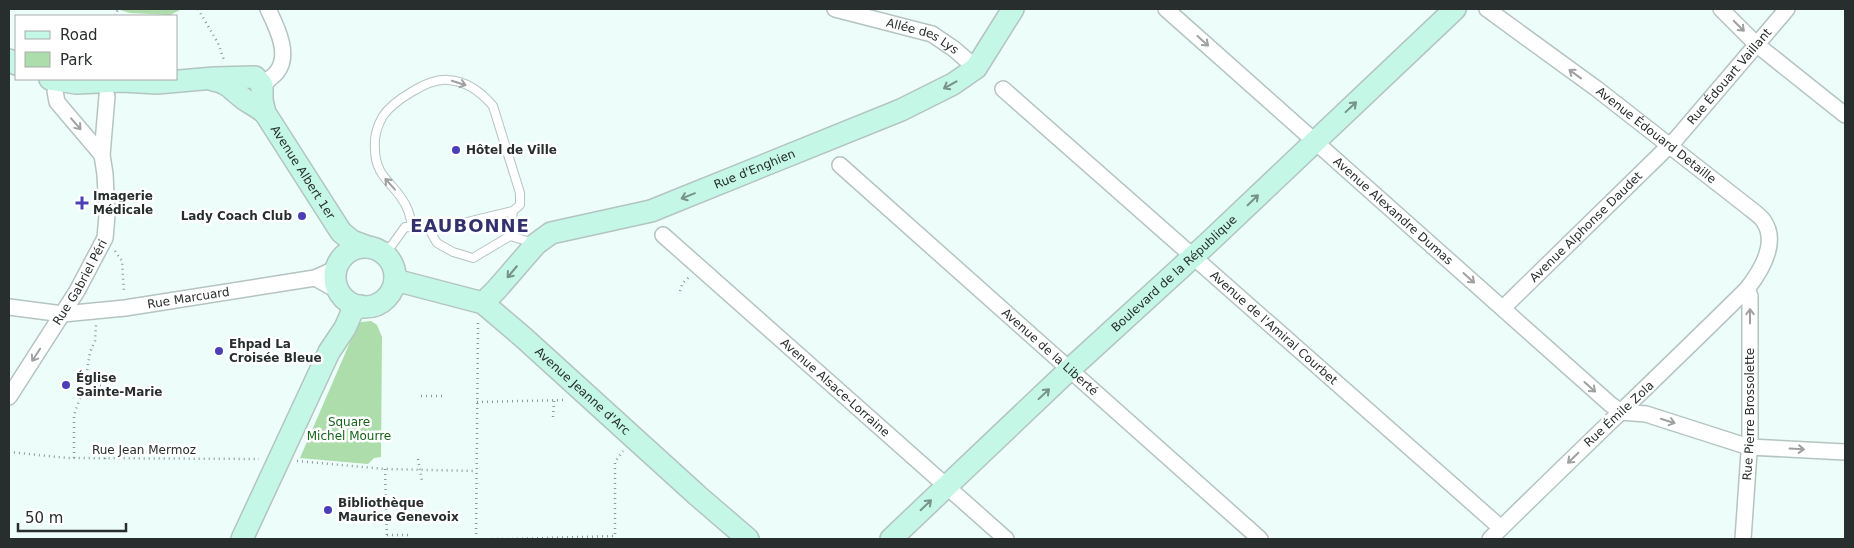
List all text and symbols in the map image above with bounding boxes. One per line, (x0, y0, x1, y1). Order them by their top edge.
legend (15, 15, 178, 80)
street label: Allée des Lys (885, 15, 962, 57)
one-way arrow (1733, 20, 1745, 33)
street label: Rue Édouart Vaillant (1684, 25, 1774, 127)
text: Road (60, 26, 98, 44)
one-way arrow (1196, 35, 1209, 47)
text: Park (60, 51, 93, 69)
one-way arrow (1569, 68, 1582, 79)
one-way arrow (451, 79, 466, 88)
one-way arrow (942, 80, 957, 90)
street label: Avenue Édouard Detaille (1593, 84, 1719, 186)
one-way arrow (1344, 101, 1357, 113)
one-way arrow (70, 117, 82, 130)
street label: Avenue Albert 1er (268, 123, 338, 222)
place label: Hôtel de Ville (466, 143, 557, 157)
marker: Hôtel de Ville (450, 144, 462, 156)
street label: Rue d'Enghien (712, 147, 797, 192)
street label: Avenue Alexandre Dumas (1331, 154, 1456, 268)
street label: Avenue Alphonse Daudet (1527, 169, 1645, 285)
one-way arrow (384, 178, 396, 191)
place label: Imagerie Médicale (93, 189, 153, 217)
one-way arrow (680, 193, 695, 202)
one-way arrow (1247, 194, 1260, 206)
marker: Imagerie Médicale (75, 196, 89, 210)
place label: Lady Coach Club (181, 209, 292, 223)
marker: Lady Coach Club (296, 210, 308, 222)
street label: Boulevard de la République (1108, 213, 1240, 335)
district label: EAUBONNE (410, 215, 530, 236)
street label: Rue Gabriel Péri (50, 237, 110, 328)
one-way arrow (507, 265, 518, 278)
street label: Avenue de l'Amiral Courbet (1207, 268, 1340, 388)
one-way arrow (1463, 272, 1476, 284)
street label: Rue Marcuard (146, 285, 231, 311)
street label: Avenue de la Liberté (999, 305, 1101, 398)
one-way arrow (1745, 308, 1755, 324)
street label: Avenue Alsace-Lorraine (778, 335, 893, 440)
place label: Ehpad La Croisée Bleue (229, 337, 322, 365)
street label: Avenue Jeanne d'Arc (532, 344, 633, 438)
marker: Ehpad La Croisée Bleue (213, 345, 225, 357)
one-way arrow (31, 347, 41, 361)
street label: Rue Pierre Brossolette (1740, 348, 1757, 481)
place label: Église Sainte-Marie (76, 370, 162, 399)
street label: Rue Émile Zola (1581, 377, 1657, 450)
marker: Église Sainte-Marie (60, 379, 72, 391)
one-way arrow (1584, 381, 1597, 392)
one-way arrow (1038, 388, 1051, 400)
park label: Square Michel Mourre (307, 415, 391, 443)
one-way arrow (1660, 417, 1675, 426)
street label: Rue Jean Mermoz (92, 443, 196, 457)
one-way arrow (1789, 445, 1805, 454)
one-way arrow (1567, 452, 1579, 464)
place label: Bibliothèque Maurice Genevoix (338, 496, 459, 524)
one-way arrow (920, 499, 932, 512)
scale bar (18, 500, 125, 532)
marker: Bibliothèque Maurice Genevoix (322, 504, 334, 516)
text: 50 m (25, 509, 63, 527)

